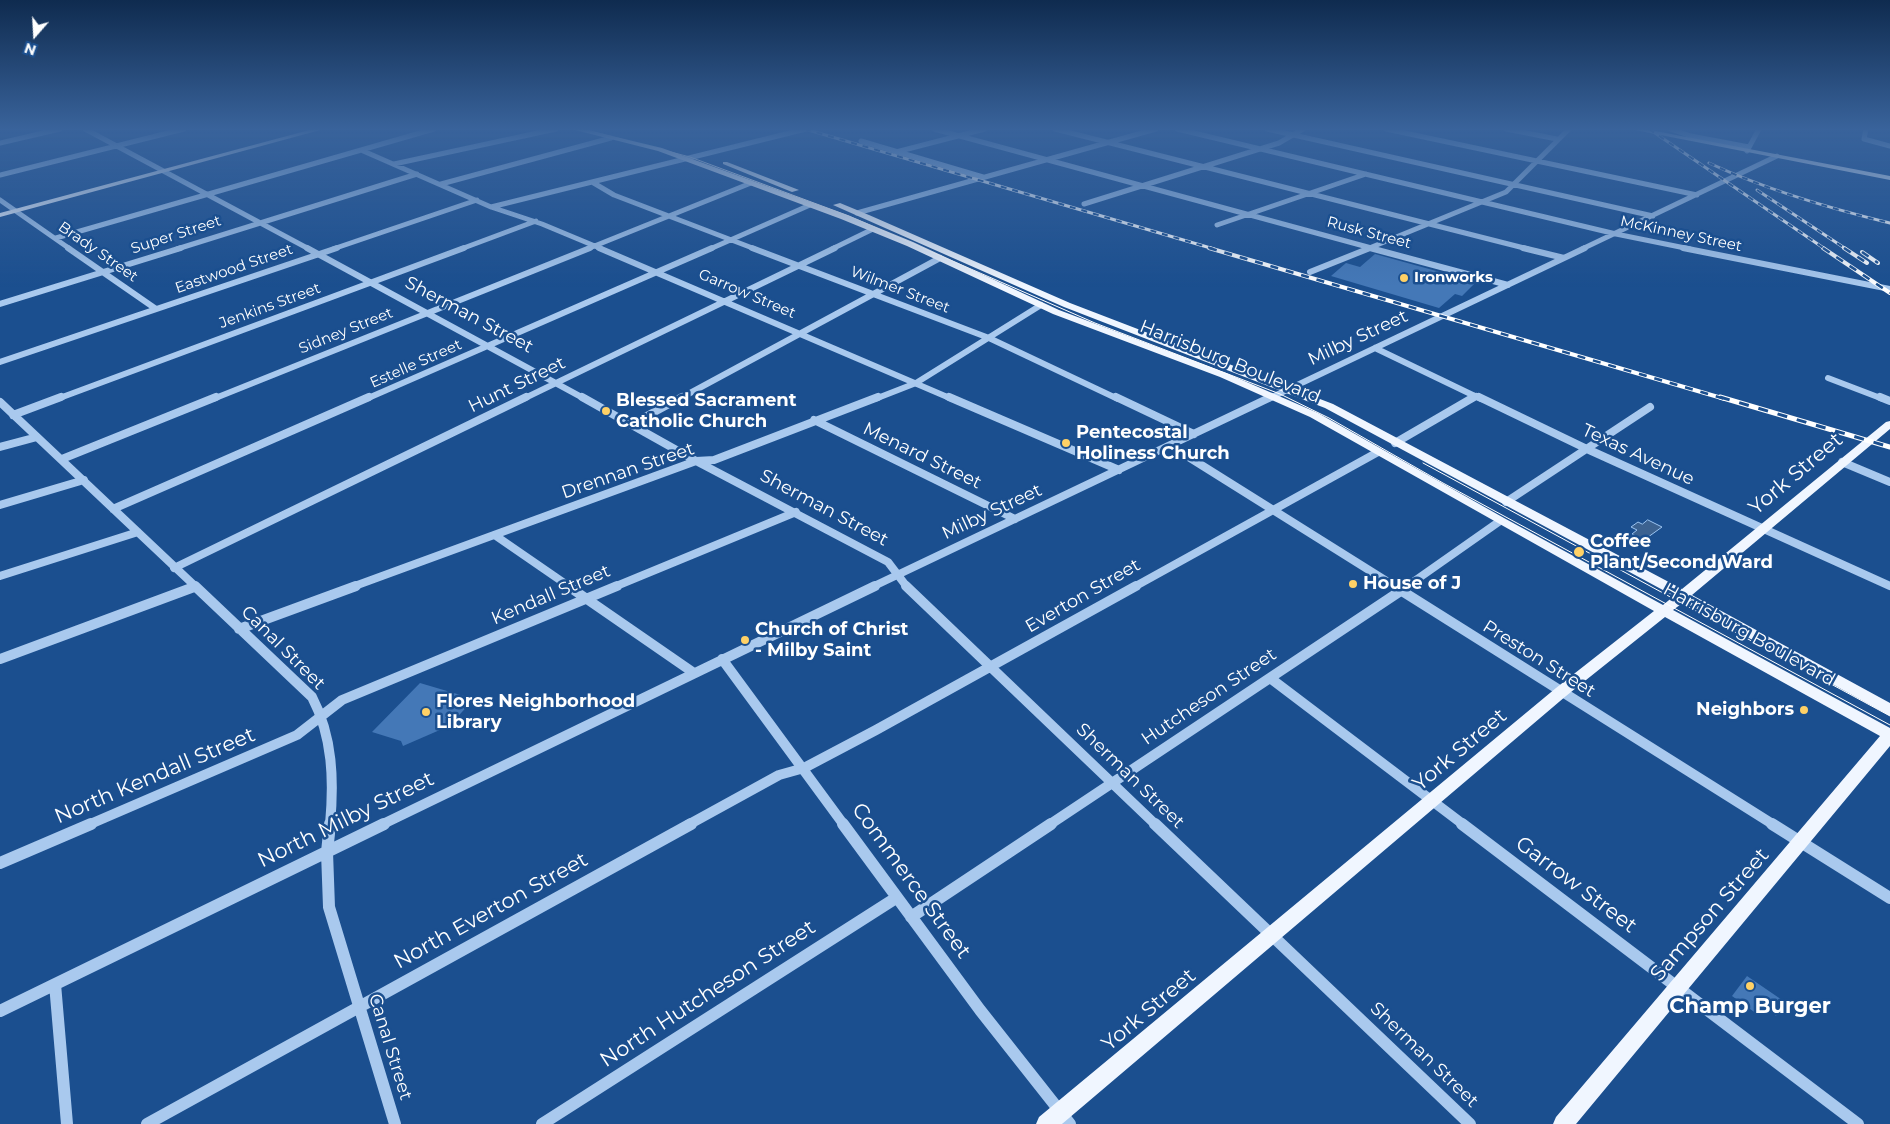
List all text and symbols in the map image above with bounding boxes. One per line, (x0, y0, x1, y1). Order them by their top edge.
north arrow (10, 10, 60, 60)
text: N (22, 39, 38, 60)
street label: Super Street (129, 212, 223, 258)
street label: McKinney Street (1618, 212, 1744, 256)
street label: Rusk Street (1325, 213, 1413, 253)
street label: Brady Street (55, 218, 141, 286)
street label: Eastwood Street (173, 240, 295, 298)
street label: Wilmer Street (848, 263, 952, 317)
street label: Garrow Street (696, 265, 798, 323)
place label: Ironworks (1414, 269, 1493, 287)
street label: Sherman Street (401, 272, 537, 358)
marker: Ironworks (1398, 272, 1410, 284)
street label: Jenkins Street (217, 279, 323, 333)
street label: Sidney Street (296, 304, 396, 358)
street label: Milby Street (1305, 305, 1411, 371)
street label: Harrisburg Boulevard (1136, 316, 1324, 408)
street label: Estelle Street (367, 336, 465, 392)
street label: Hunt Street (465, 352, 569, 418)
place label: Blessed Sacrament Catholic Church (616, 390, 797, 432)
marker: Blessed Sacrament Catholic Church (600, 405, 612, 417)
street label: Menard Street (859, 418, 985, 494)
street label: Texas Avenue (1578, 420, 1698, 490)
place label: Pentecostal Holiness Church (1076, 422, 1230, 464)
street label: York Street (1744, 427, 1848, 521)
marker: Pentecostal Holiness Church (1060, 437, 1072, 449)
street label: Drennan Street (559, 438, 697, 504)
street label: Sherman Street (756, 465, 892, 551)
street label: Milby Street (939, 479, 1045, 545)
place label: Coffee Plant/Second Ward (1590, 531, 1773, 574)
marker: Coffee Plant/Second Ward (1572, 545, 1586, 559)
street label: Everton Street (1022, 554, 1144, 638)
street label: Kendall Street (488, 560, 614, 630)
place label: House of J (1363, 573, 1461, 595)
marker: House of J (1347, 578, 1359, 590)
street label: Harrisburg Boulevard (1659, 579, 1839, 691)
street label: Canal Street (236, 601, 330, 695)
street label: Preston Street (1479, 616, 1599, 702)
place label: Church of Christ - Milby Saint (755, 619, 908, 662)
marker: Church of Christ - Milby Saint (739, 634, 751, 646)
street label: Hutcheson Street (1137, 644, 1281, 750)
place label: Flores Neighborhood Library (436, 691, 635, 734)
place label: Neighbors (1696, 699, 1794, 721)
street label: York Street (1408, 703, 1512, 797)
marker: Neighbors (1798, 704, 1810, 716)
marker: Flores Neighborhood Library (420, 706, 432, 718)
street label: Sherman Street (1071, 719, 1189, 833)
street label: North Kendall Street (51, 722, 259, 830)
street label: North Milby Street (254, 766, 438, 874)
street label: Commerce Street (846, 798, 976, 964)
street label: Garrow Street (1510, 831, 1642, 939)
street label: Sampson Street (1645, 843, 1775, 987)
street label: North Everton Street (390, 847, 592, 975)
street label: North Hutcheson Street (596, 915, 820, 1073)
street label: York Street (1097, 963, 1201, 1057)
marker: Champ Burger (1744, 980, 1756, 992)
street label: Canal Street (364, 991, 416, 1103)
place label: Champ Burger (1669, 994, 1831, 1020)
street label: Sherman Street (1365, 998, 1483, 1112)

